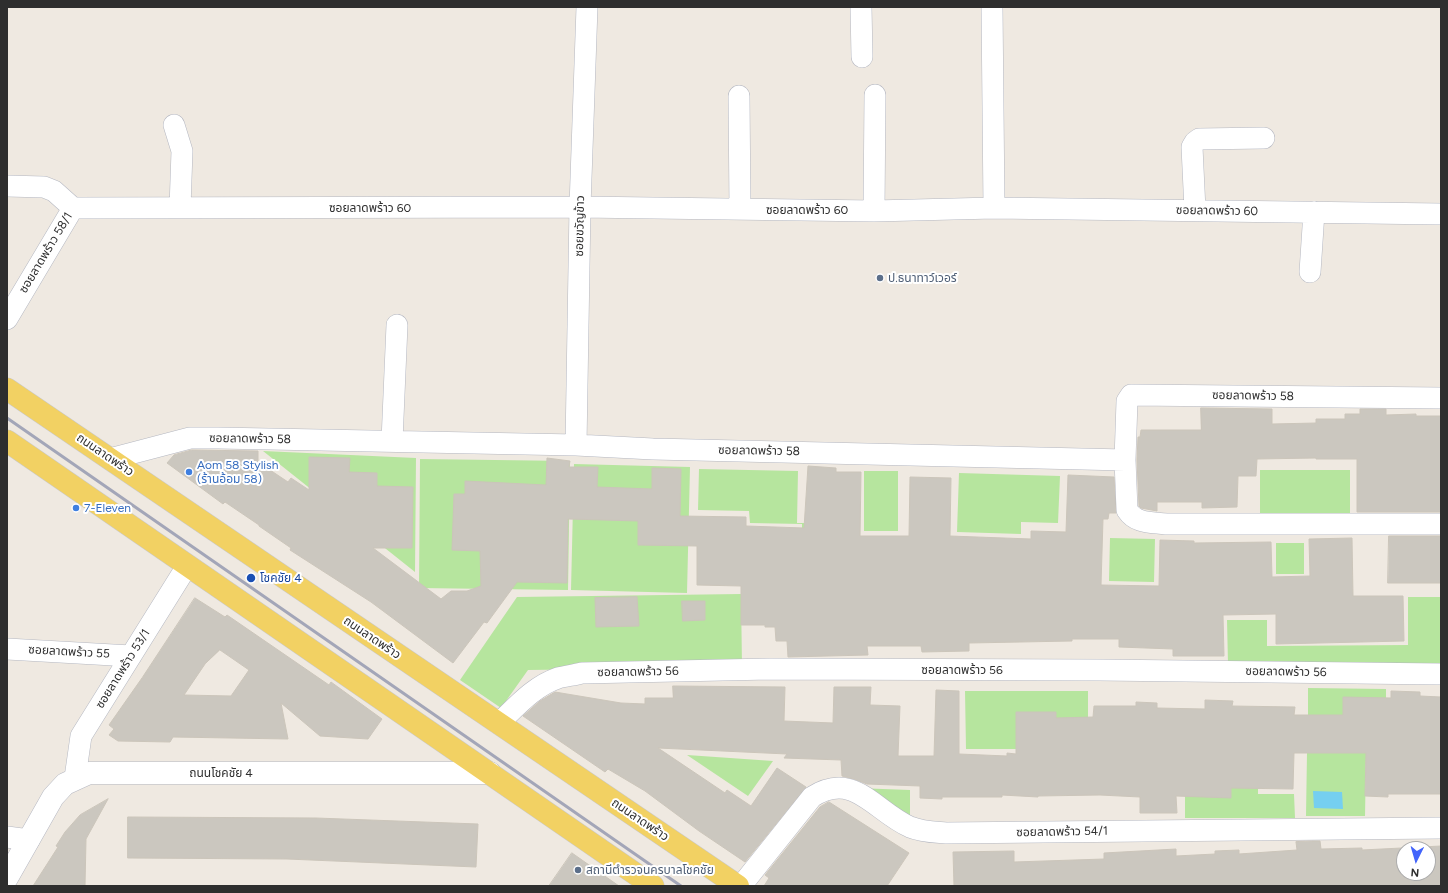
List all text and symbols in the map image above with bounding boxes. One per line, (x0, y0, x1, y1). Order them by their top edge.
street label: ซอยขวัญข้าว (572, 195, 588, 257)
street label: ซอยลาดพร้าว 60 (329, 201, 411, 215)
street label: ซอยลาดพร้าว 60 (766, 203, 848, 217)
street label: ซอยลาดพร้าว 60 (1176, 203, 1258, 219)
street label: ซอยลาดพร้าว 58/1 (16, 210, 76, 296)
place label: ป.ธนาทาว์เวอร์ (888, 271, 957, 285)
marker: ป.ธนาทาว์เวอร์ (875, 273, 885, 283)
street label: ซอยลาดพร้าว 58 (1212, 388, 1294, 404)
street label: ถนนลาดพร้าว (74, 431, 136, 479)
street label: ซอยลาดพร้าว 58 (209, 431, 291, 447)
street label: ซอยลาดพร้าว 58 (718, 443, 800, 459)
place label: Aom 58 Stylish (ร้านอ้อม 58) (197, 458, 278, 486)
marker: Aom 58 Stylish (ร้านอ้อม 58) (184, 467, 194, 477)
place label: 7-Eleven (84, 501, 131, 515)
marker: 7-Eleven (71, 503, 81, 513)
place label: โชคชัย 4 (260, 571, 302, 585)
marker: โชคชัย 4 (245, 572, 257, 584)
street label: ถนนลาดพร้าว (341, 614, 403, 662)
street label: ซอยลาดพร้าว 53/1 (93, 627, 153, 711)
street label: ซอยลาดพร้าว 55 (28, 643, 110, 661)
street label: ซอยลาดพร้าว 56 (921, 663, 1003, 677)
street label: ซอยลาดพร้าว 56 (597, 664, 679, 680)
street label: ซอยลาดพร้าว 56 (1245, 664, 1327, 680)
street label: ถนนโชคชัย 4 (189, 766, 253, 780)
street label: ถนนลาดพร้าว (609, 796, 671, 844)
street label: ซอยลาดพร้าว 54/1 (1016, 824, 1108, 840)
north arrow (1396, 841, 1436, 881)
place label: สถานีตำรวจนครบาลโชคชัย (586, 863, 714, 877)
marker: สถานีตำรวจนครบาลโชคชัย (573, 865, 583, 875)
text: N (1410, 866, 1420, 879)

